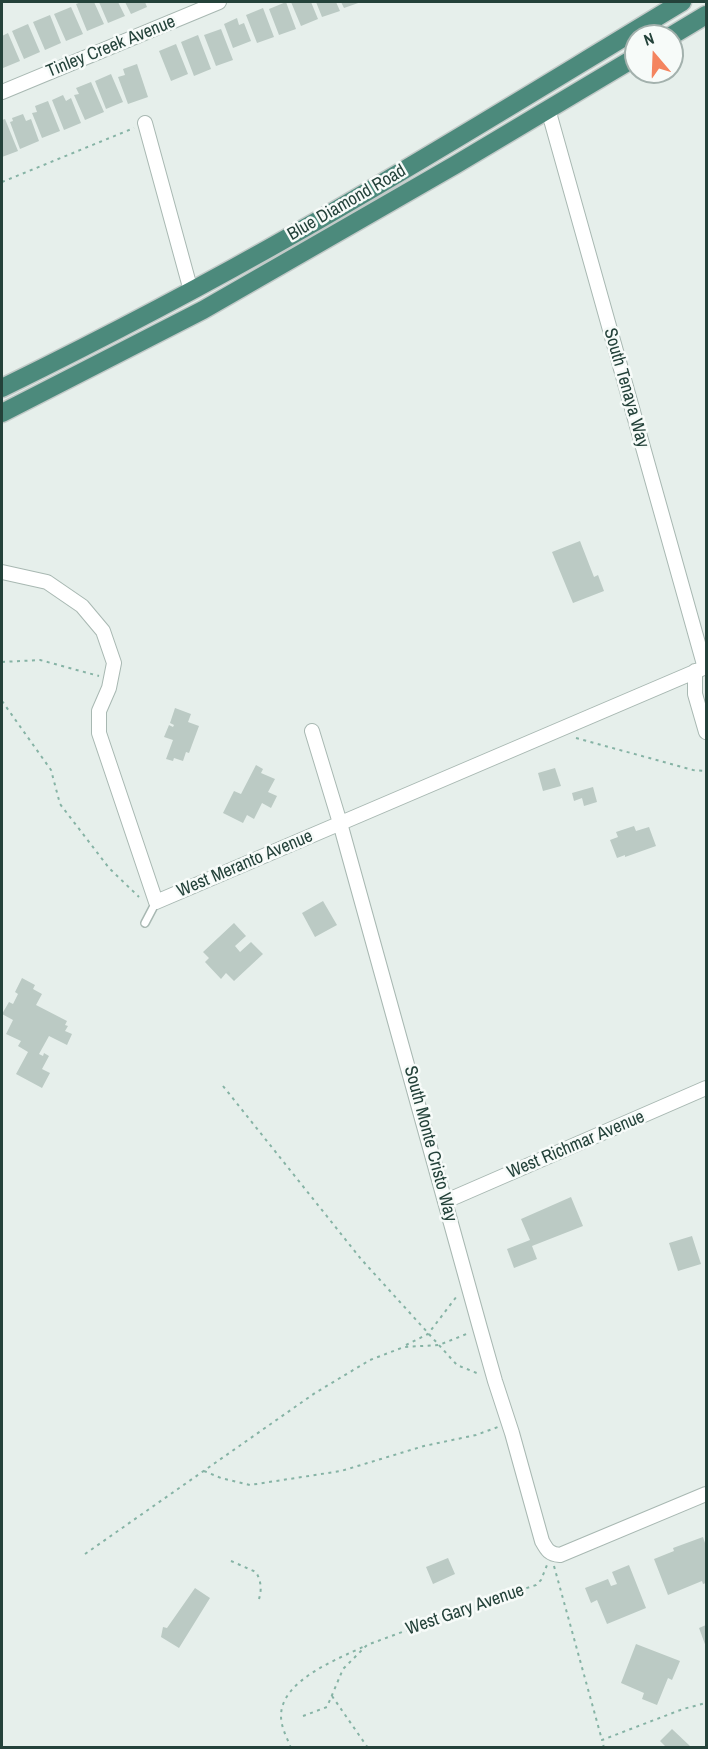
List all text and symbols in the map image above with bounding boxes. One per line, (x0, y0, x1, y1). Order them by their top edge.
street label: Tinley Creek Avenue (43, 11, 179, 83)
north arrow (624, 24, 684, 84)
text: N (641, 27, 657, 51)
street label: Blue Diamond Road (284, 160, 410, 246)
street label: South Tenaya Way (599, 326, 653, 450)
street label: West Meranto Avenue (174, 826, 316, 902)
street label: South Monte Cristo Way (399, 1064, 461, 1224)
street label: West Richmar Avenue (504, 1106, 648, 1184)
street label: West Gary Avenue (403, 1580, 527, 1640)

